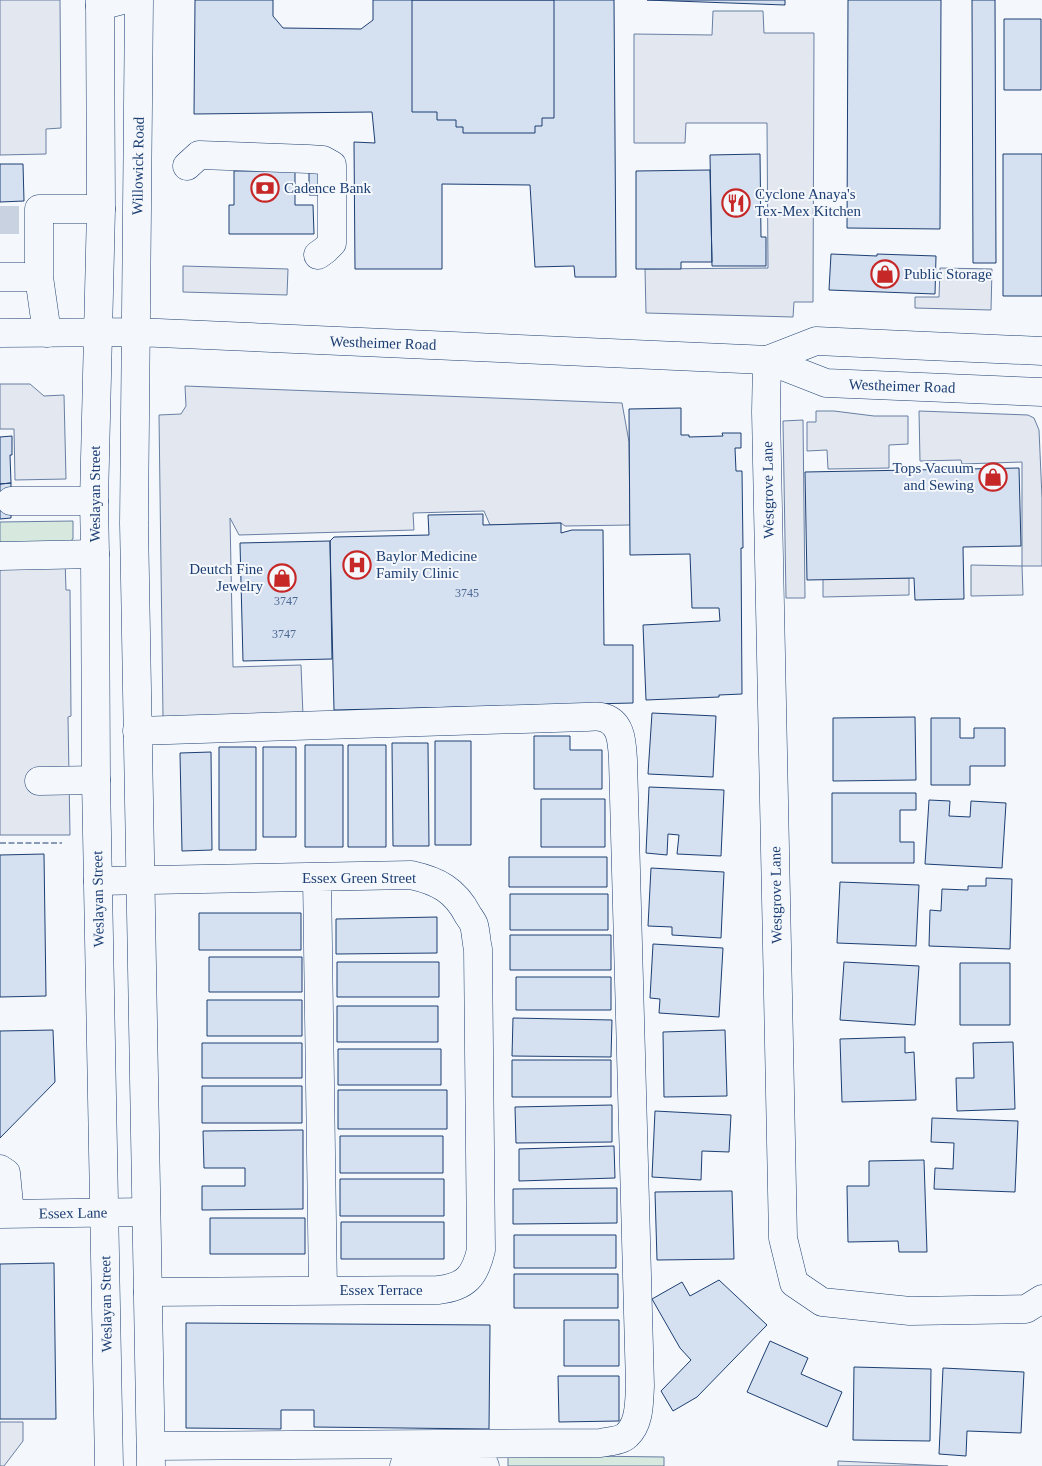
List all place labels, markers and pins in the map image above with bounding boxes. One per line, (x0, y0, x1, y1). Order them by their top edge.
bank icon: Cadence Bank (250, 173, 280, 203)
place label: Cadence Bank (284, 180, 372, 196)
place label: Cyclone Anaya's Tex-Mex Kitchen (755, 186, 861, 219)
restaurant icon: Cyclone Anaya's Tex-Mex Kitchen (721, 188, 751, 218)
shop icon: Public Storage (870, 259, 900, 289)
place label: Public Storage (904, 266, 992, 282)
place label: Tops Vacuum and Sewing (892, 460, 974, 493)
shop icon: Tops Vacuum and Sewing (978, 462, 1008, 492)
place label: Baylor Medicine Family Clinic (376, 548, 478, 581)
hospital icon: Baylor Medicine Family Clinic (342, 550, 372, 580)
place label: Deutch Fine Jewelry (189, 561, 263, 594)
shop icon: Deutch Fine Jewelry (267, 563, 297, 593)

